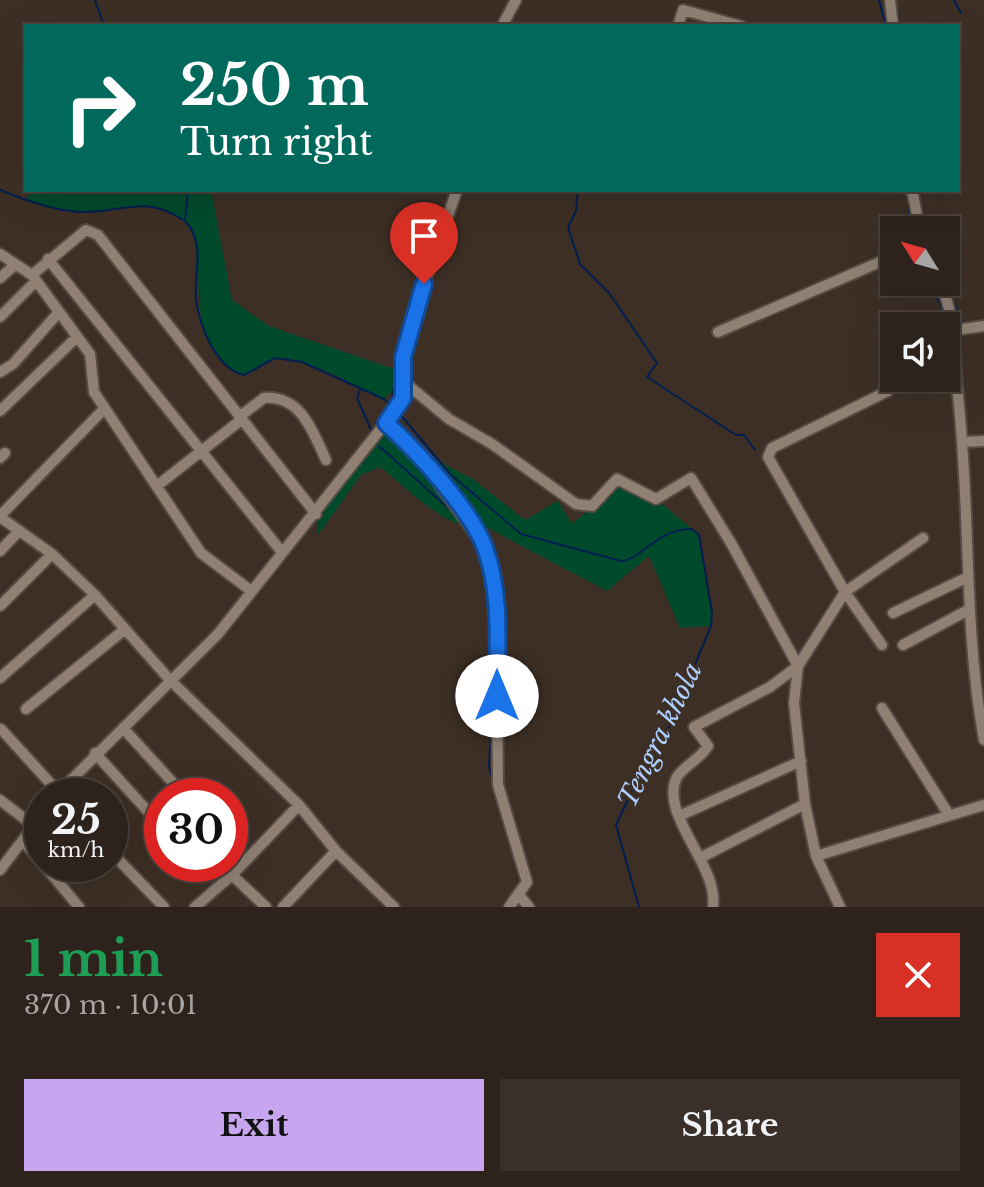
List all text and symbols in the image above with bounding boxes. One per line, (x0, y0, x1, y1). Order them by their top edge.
text: 250 m (180, 51, 369, 120)
icon: right (48, 56, 152, 160)
text: Turn right (180, 120, 373, 165)
pin (390, 202, 458, 284)
icon: arrive (402, 214, 446, 258)
north arrow (880, 216, 960, 296)
map controls (880, 216, 960, 392)
button: sound (880, 312, 960, 392)
position arrow (455, 654, 539, 738)
water label: Tengra khola (611, 657, 709, 813)
speed limit sign: 30 (144, 778, 248, 882)
text: 25 (51, 795, 101, 845)
text: km/h (48, 838, 104, 862)
text: 1 min (24, 929, 163, 989)
button: close (876, 933, 960, 1017)
text: 370 m · 10:01 (24, 989, 197, 1021)
button: Exit (24, 1079, 484, 1171)
button: Share (500, 1079, 960, 1171)

